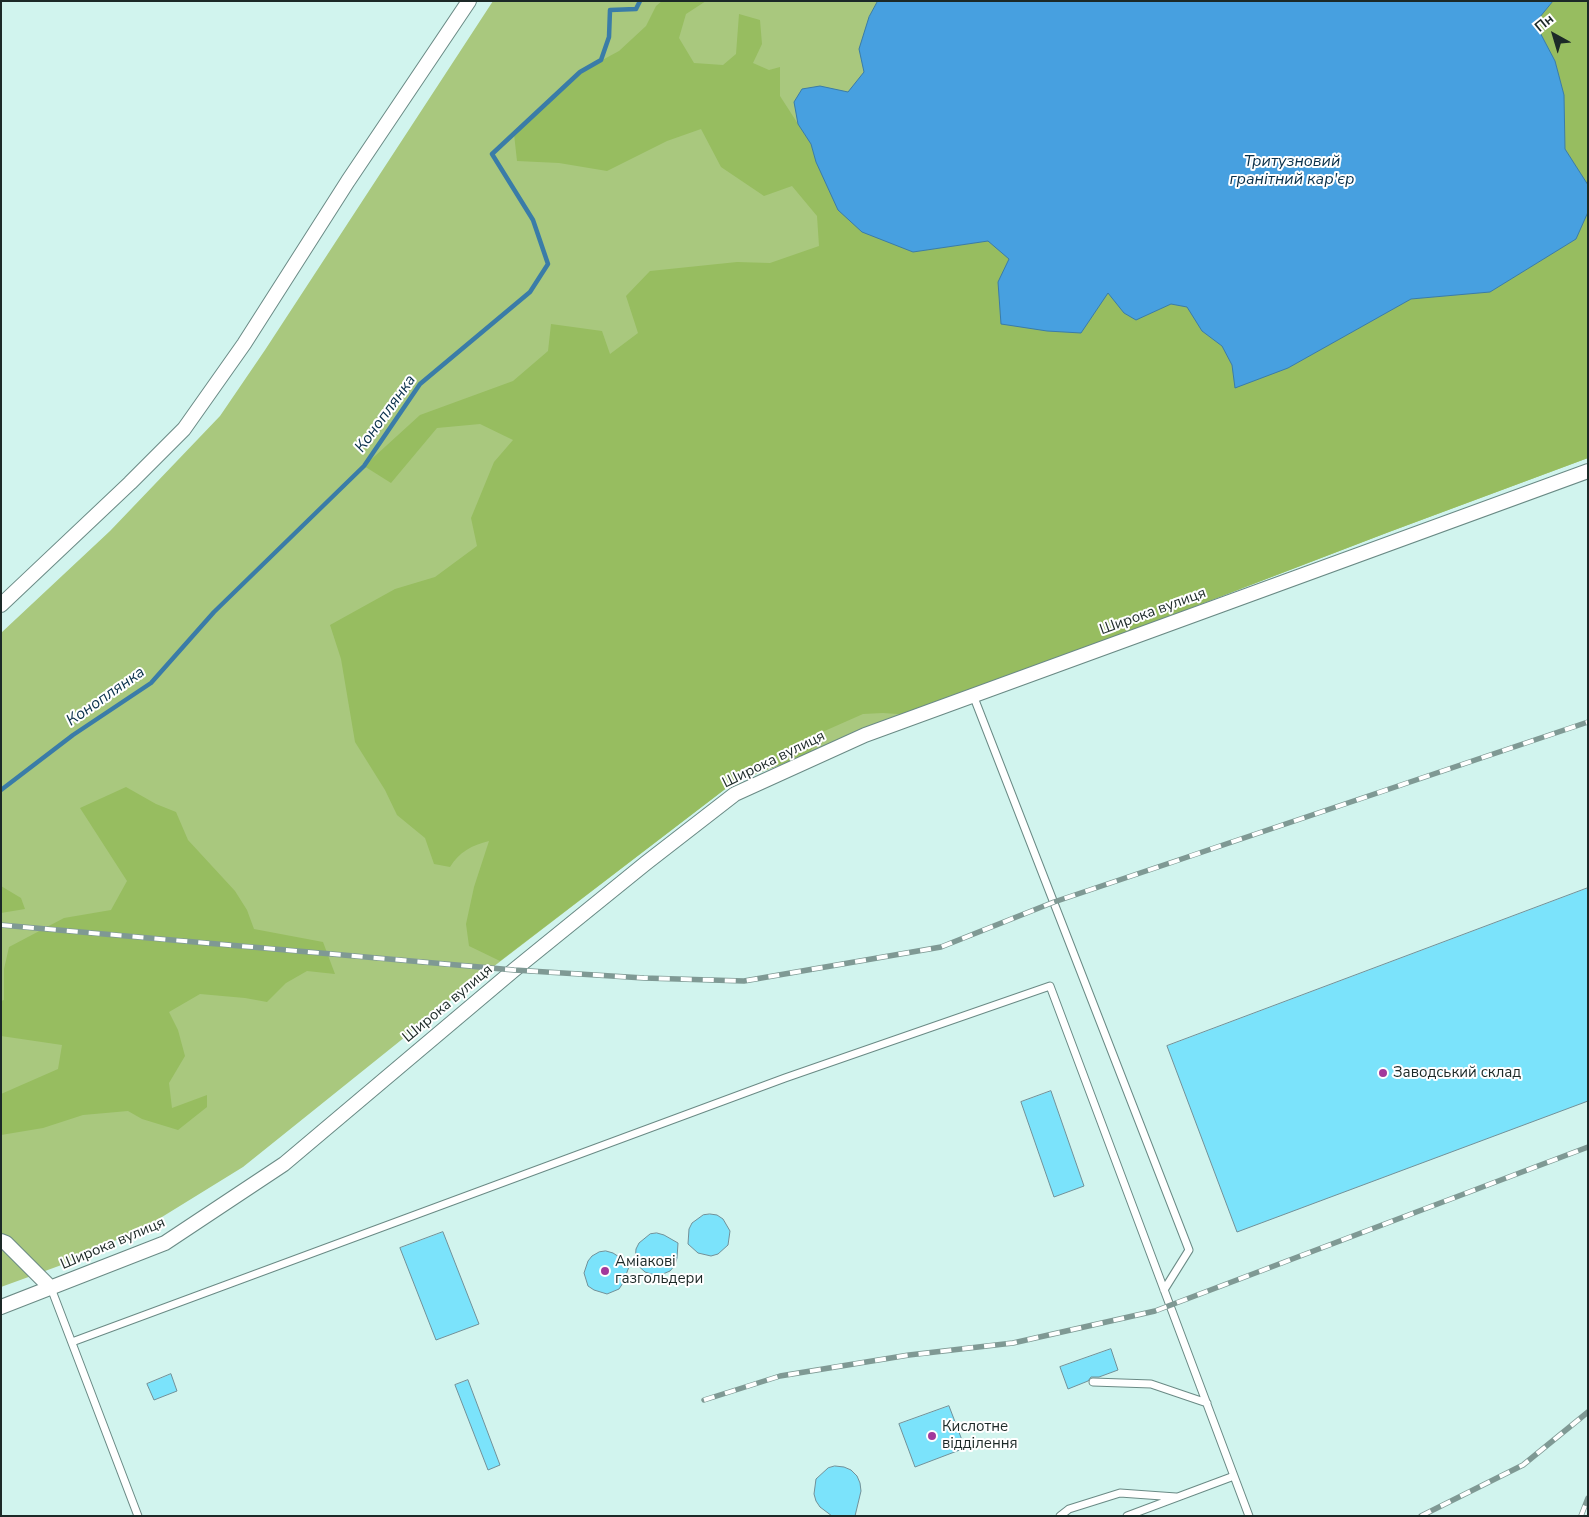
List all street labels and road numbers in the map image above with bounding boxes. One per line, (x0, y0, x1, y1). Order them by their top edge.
street label: Широка вулиця (1097, 584, 1209, 640)
street label: Широка вулиця (720, 727, 828, 793)
street label: Широка вулиця (399, 961, 497, 1047)
street label: Широка вулиця (58, 1214, 168, 1274)

